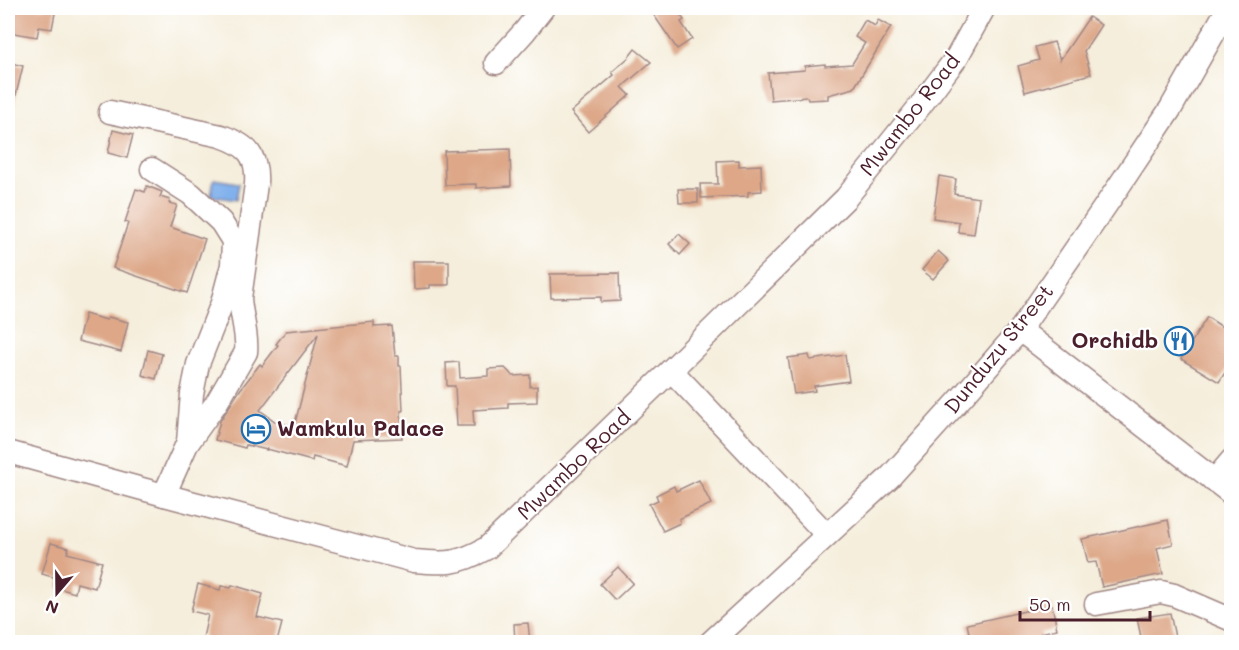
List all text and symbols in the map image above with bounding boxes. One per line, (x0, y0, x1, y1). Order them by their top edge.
street label: Mwambo Road (853, 48, 965, 181)
street label: Dunduzu Street (937, 278, 1058, 418)
restaurant icon: Orchidb (1163, 325, 1195, 357)
place label: Orchidb (1072, 326, 1158, 353)
street label: Mwambo Road (510, 403, 635, 525)
hotel icon: Wamkulu Palace (240, 413, 272, 445)
place label: Wamkulu Palace (277, 414, 444, 441)
north arrow (27, 563, 87, 623)
scale bar (1020, 584, 1150, 622)
text: 50 m (1029, 592, 1071, 616)
text: N (42, 596, 61, 620)

